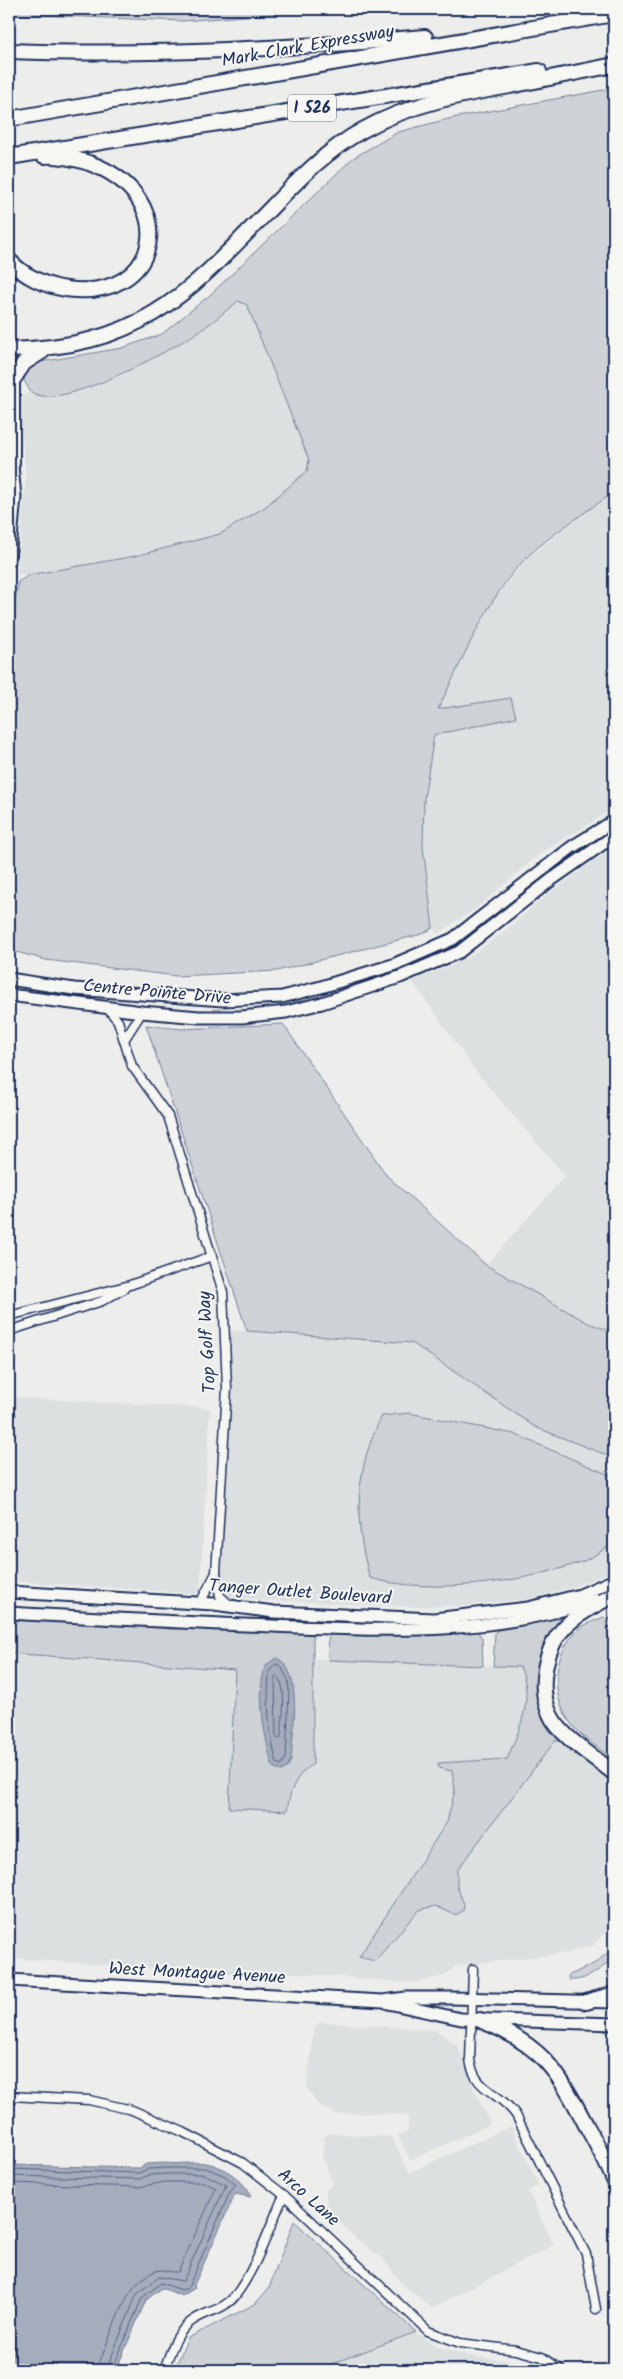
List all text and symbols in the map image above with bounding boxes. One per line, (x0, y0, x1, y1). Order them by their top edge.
street label: Mark Clark Expressway (219, 17, 397, 76)
road number: I 526 (288, 95, 336, 122)
street label: Centre Pointe Drive (82, 972, 232, 1014)
street label: Top Golf Way (191, 1290, 225, 1394)
street label: Tanger Outlet Boulevard (208, 1572, 393, 1614)
street label: West Montague Avenue (108, 1955, 286, 1993)
street label: Arco Lane (270, 2162, 346, 2234)

